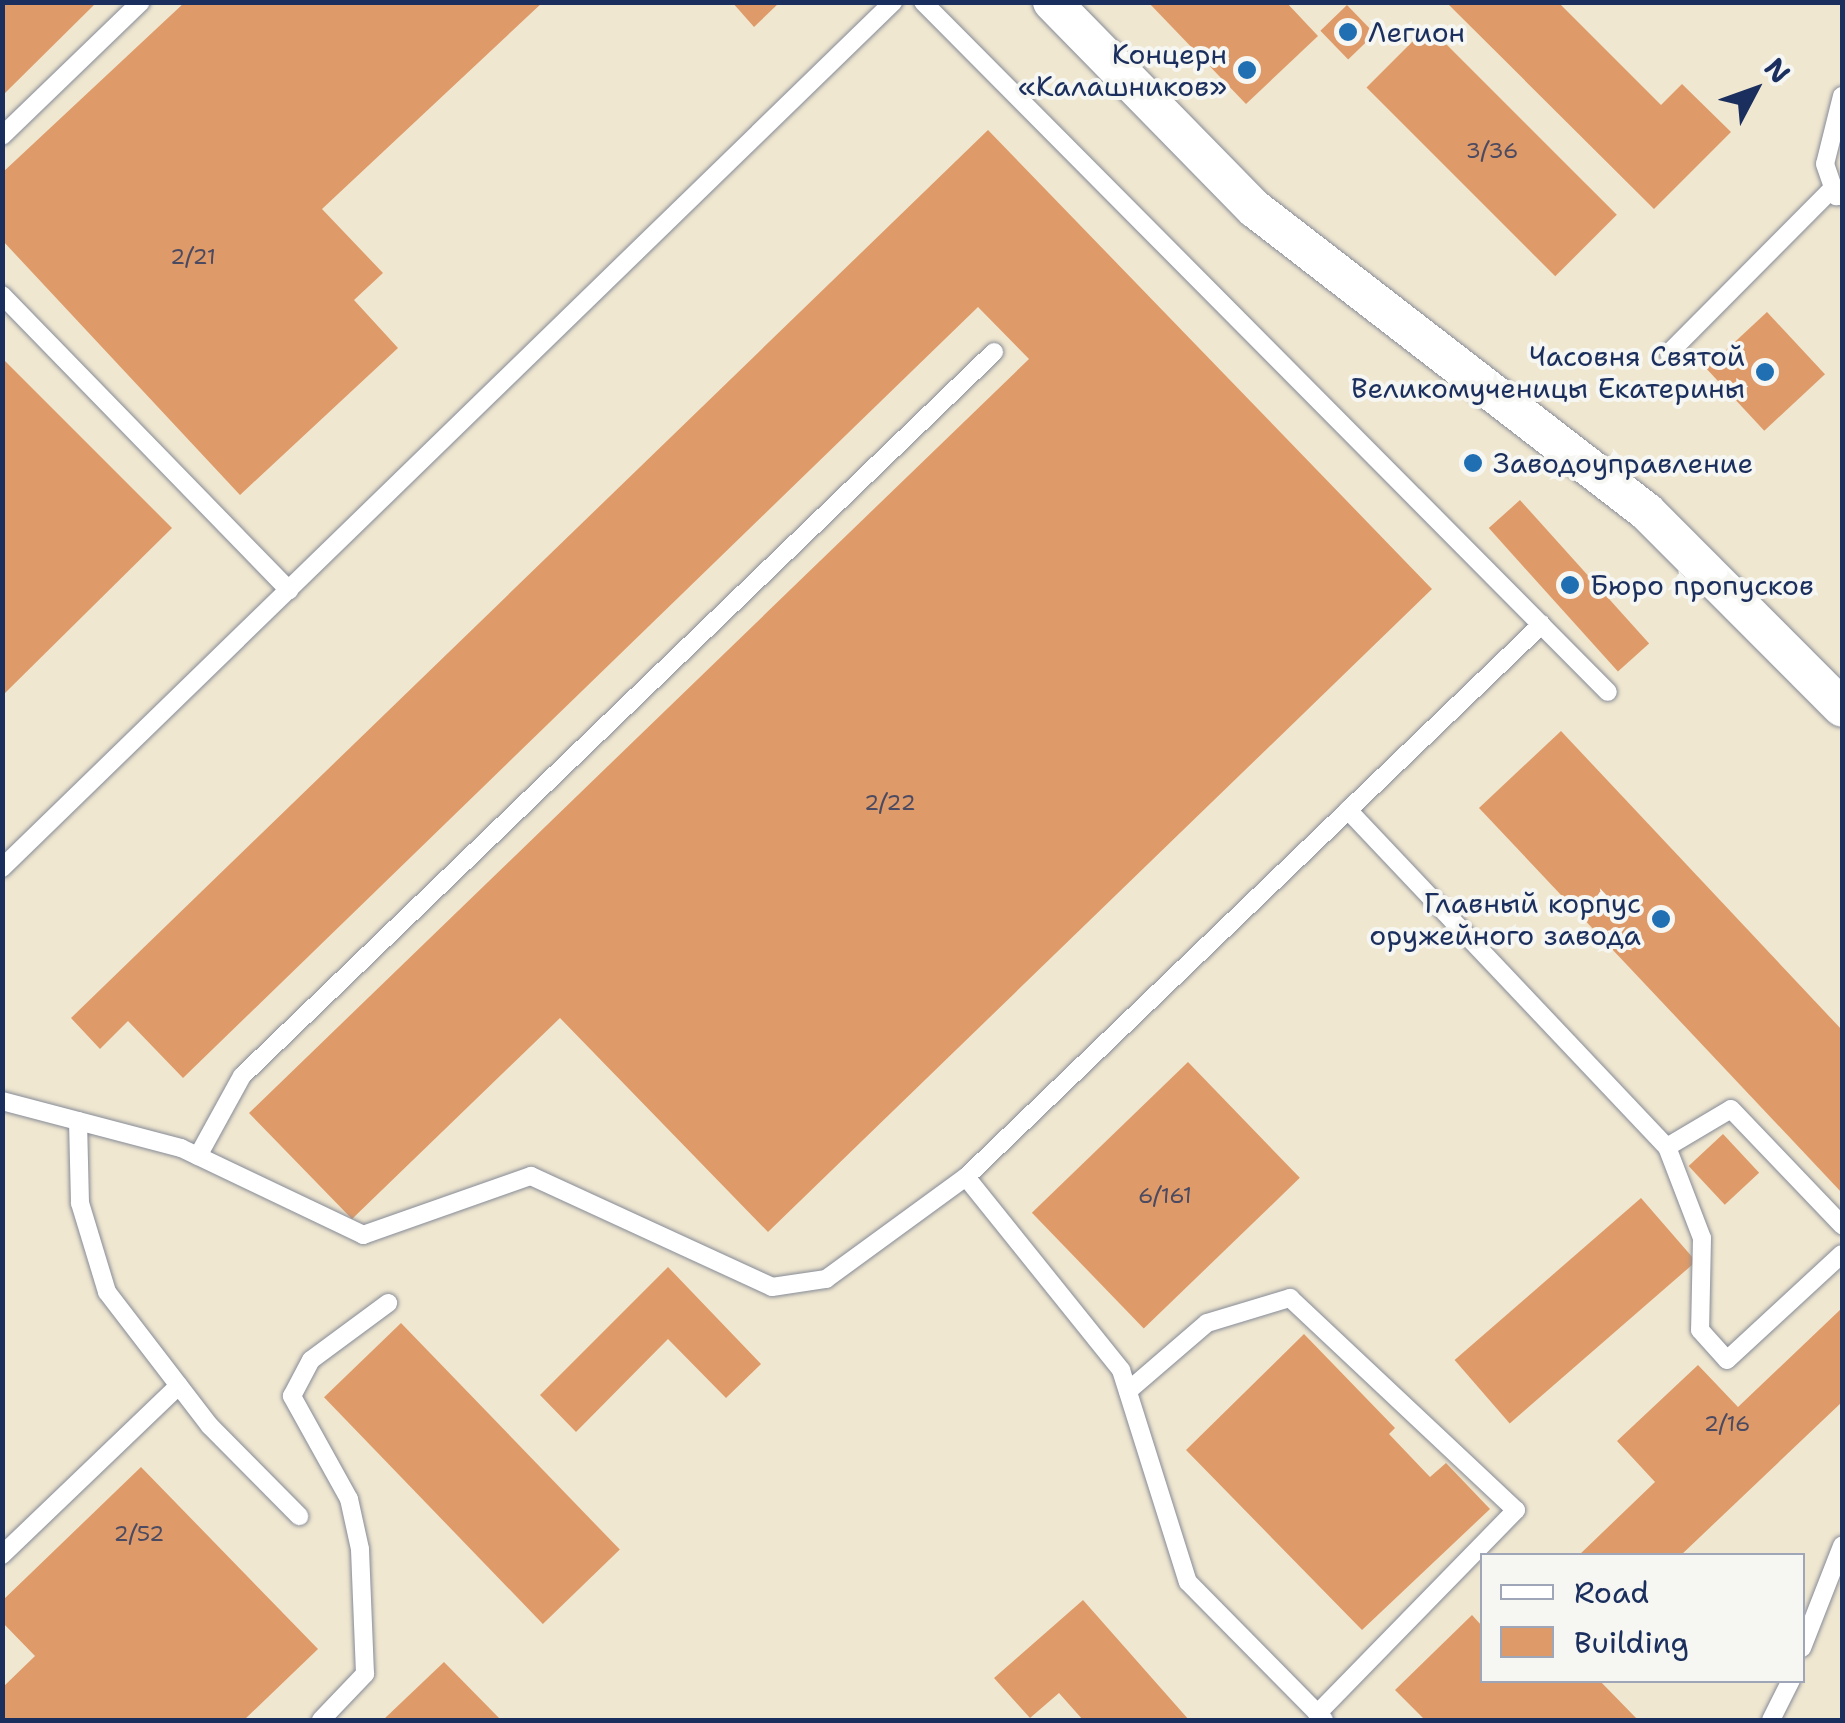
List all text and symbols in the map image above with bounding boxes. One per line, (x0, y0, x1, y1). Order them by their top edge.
place label: Легион (1368, 15, 1465, 49)
marker: Легион (1337, 21, 1359, 43)
place label: Концерн «Калашников» (1018, 37, 1227, 103)
north arrow (1705, 40, 1805, 140)
text: N (1756, 49, 1799, 91)
marker: Концерн «Калашников» (1236, 59, 1258, 81)
house number: 3/36 (1466, 138, 1518, 164)
house number: 2/21 (170, 244, 216, 270)
place label: Часовня Святой Великомученицы Екатерины (1351, 339, 1745, 405)
marker: Часовня Святой Великомученицы Екатерины (1754, 361, 1776, 383)
place label: Заводоуправление (1493, 446, 1753, 480)
marker: Заводоуправление (1462, 452, 1484, 474)
place label: Бюро пропусков (1590, 568, 1814, 602)
marker: Бюро пропусков (1559, 574, 1581, 596)
house number: 2/22 (864, 790, 916, 816)
place label: Главный корпус оружейного завода (1369, 886, 1641, 952)
marker: Главный корпус оружейного завода (1650, 908, 1672, 930)
house number: 6/161 (1138, 1183, 1192, 1209)
house number: 2/16 (1704, 1411, 1750, 1437)
house number: 2/52 (114, 1521, 164, 1547)
legend (1480, 1553, 1805, 1683)
text: Road (1574, 1572, 1649, 1613)
text: Building (1574, 1622, 1689, 1663)

